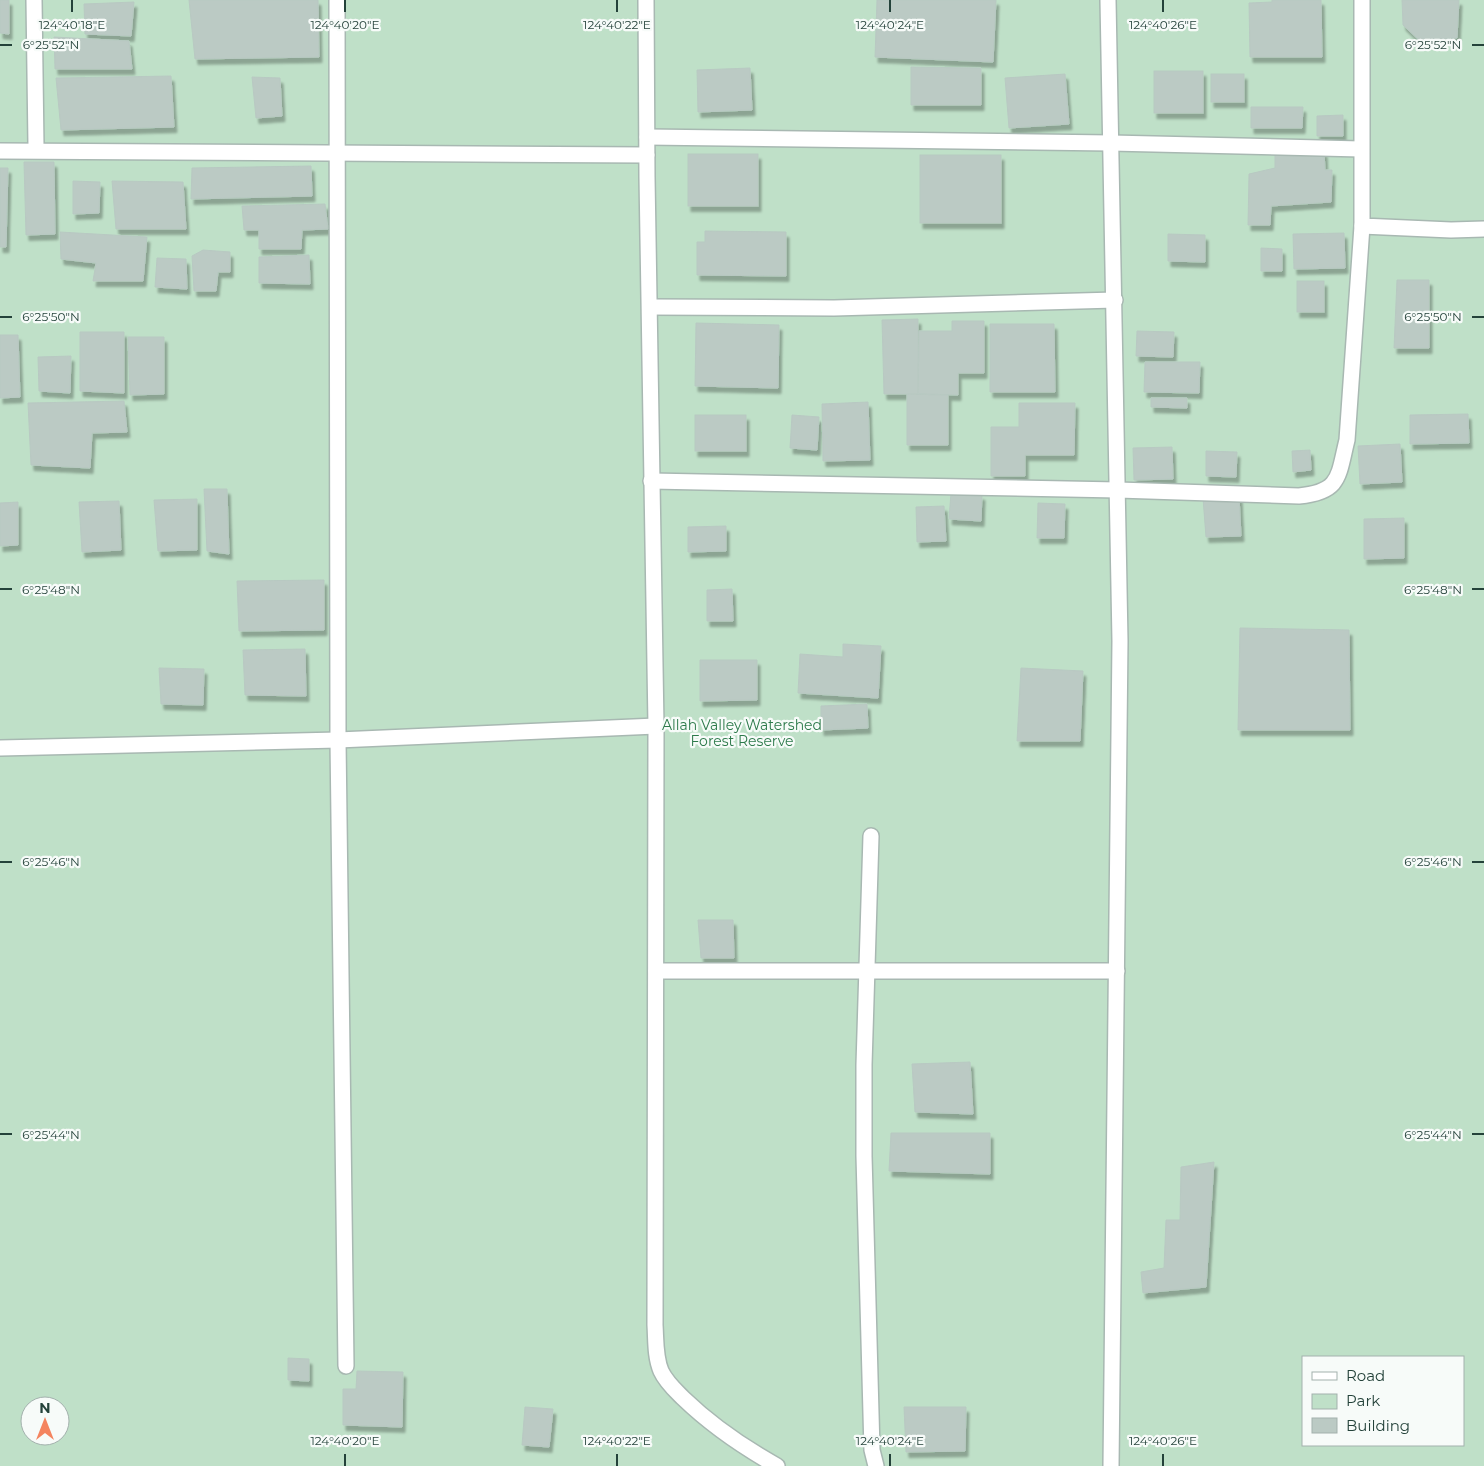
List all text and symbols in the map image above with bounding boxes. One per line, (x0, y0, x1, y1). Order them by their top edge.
text: 124°40'18"E (39, 17, 105, 32)
text: 124°40'20"E (310, 17, 380, 32)
text: 124°40'22"E (583, 17, 651, 32)
text: 124°40'24"E (856, 17, 924, 32)
text: 124°40'26"E (1129, 17, 1197, 32)
text: 6°25'52"N (23, 37, 79, 52)
text: 6°25'52"N (1405, 37, 1461, 52)
text: 6°25'50"N (22, 309, 80, 324)
text: 6°25'50"N (1404, 309, 1462, 324)
text: 6°25'48"N (22, 582, 80, 597)
text: 6°25'48"N (1404, 582, 1462, 597)
park label: Allah Valley Watershed Forest Reserve (662, 716, 822, 750)
text: 6°25'46"N (22, 854, 80, 869)
text: 6°25'46"N (1404, 854, 1462, 869)
text: 6°25'44"N (22, 1127, 80, 1142)
text: 6°25'44"N (1404, 1127, 1462, 1142)
legend (1302, 1356, 1464, 1446)
text: Road (1346, 1366, 1385, 1385)
text: Park (1346, 1391, 1380, 1410)
north arrow (20, 1396, 70, 1446)
text: N (39, 1399, 51, 1417)
text: Building (1346, 1416, 1410, 1435)
text: 124°40'20"E (310, 1433, 380, 1448)
text: 124°40'22"E (583, 1433, 651, 1448)
text: 124°40'24"E (856, 1433, 924, 1448)
text: 124°40'26"E (1129, 1433, 1197, 1448)

